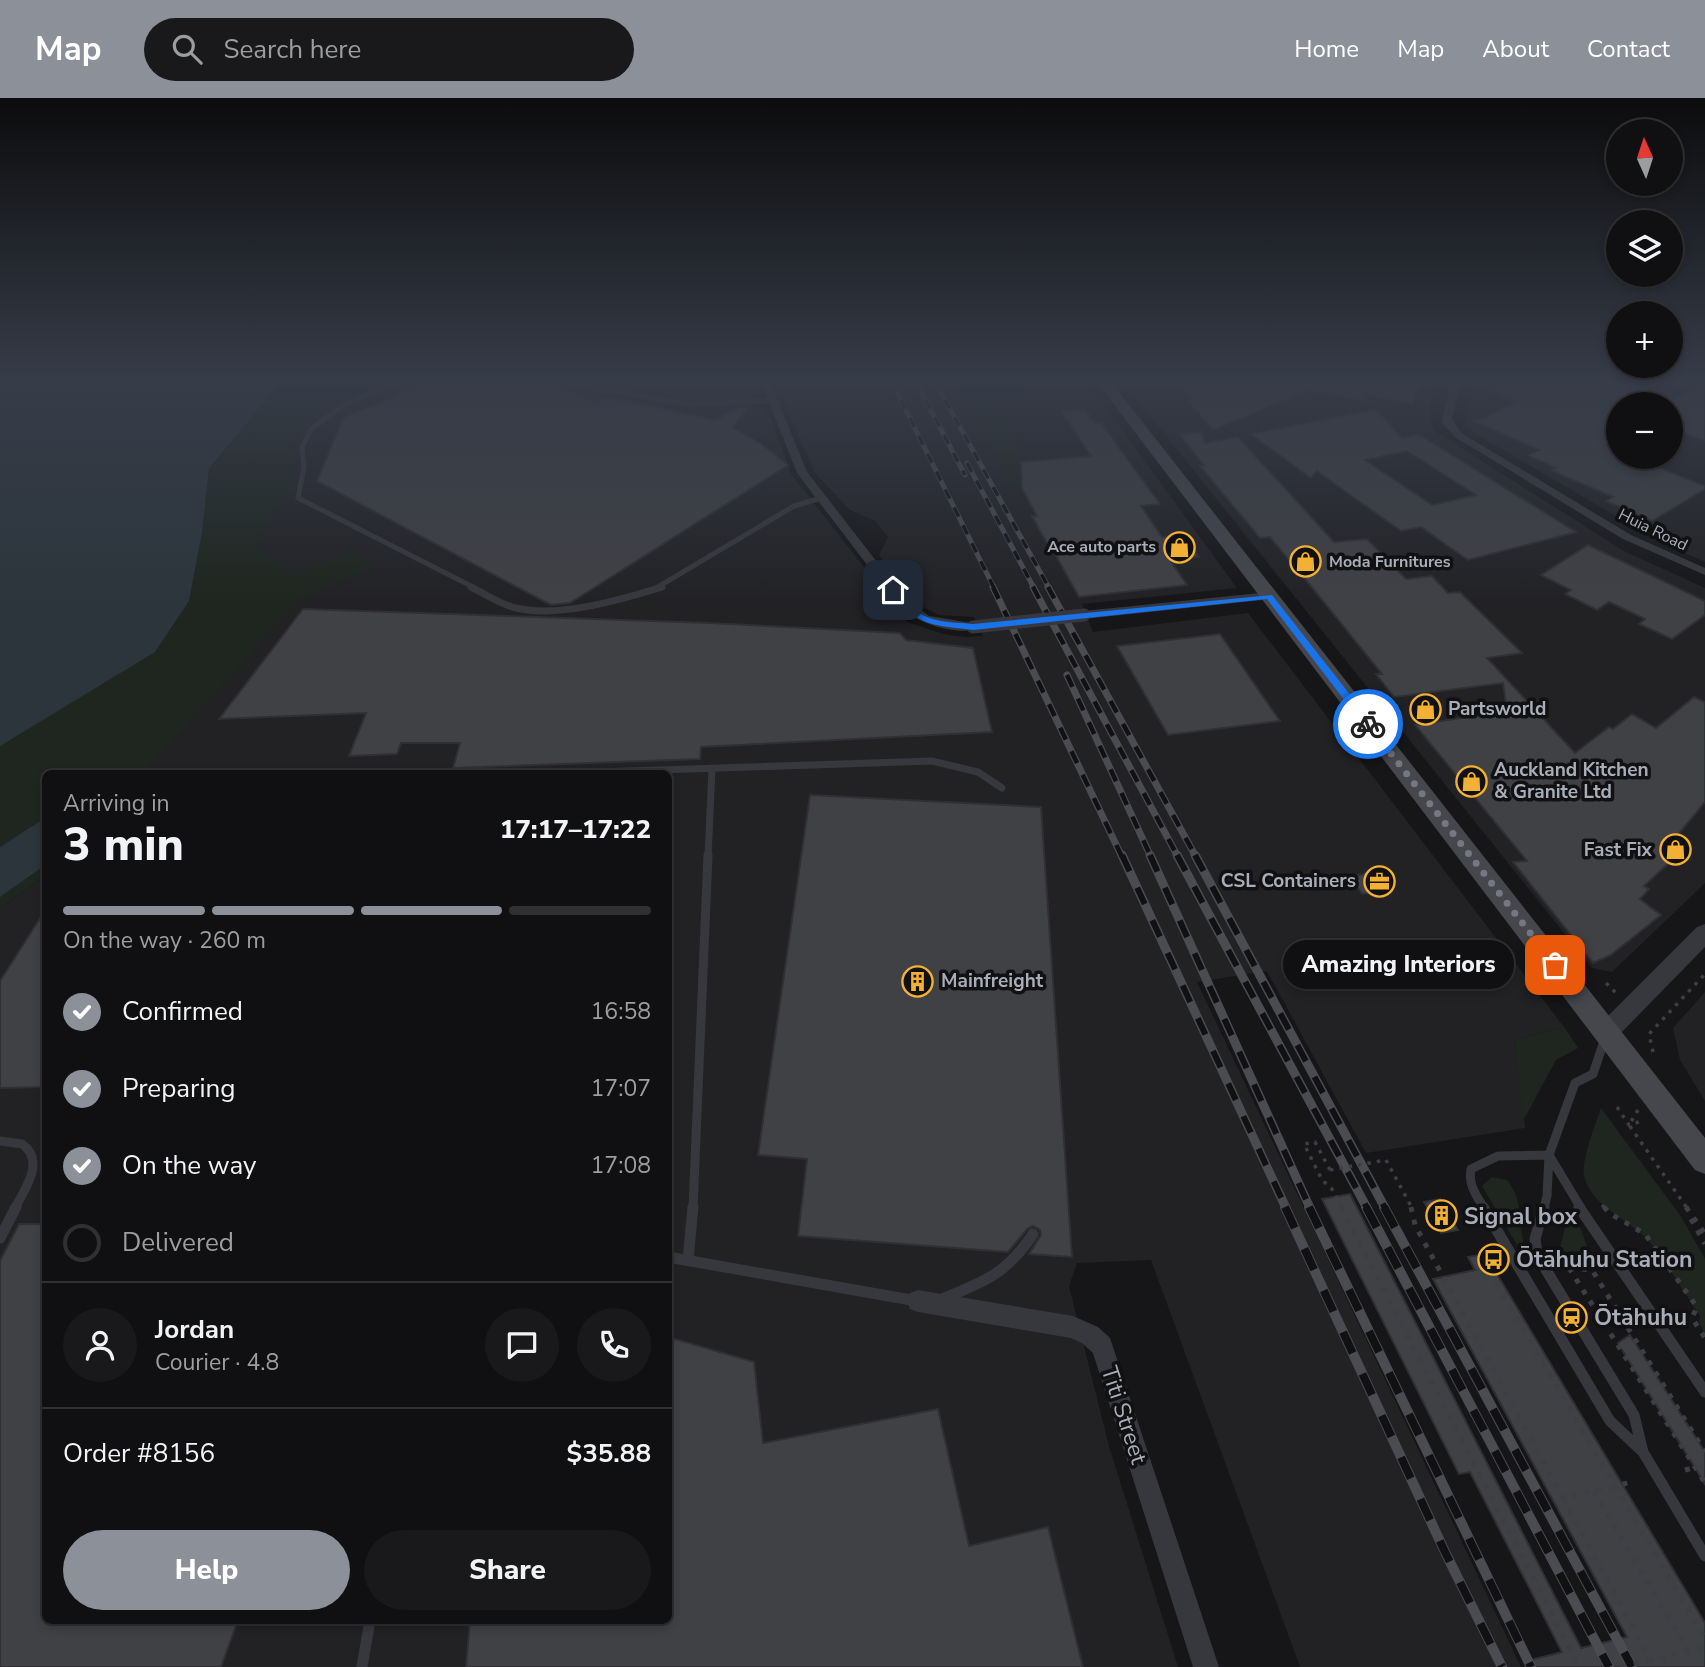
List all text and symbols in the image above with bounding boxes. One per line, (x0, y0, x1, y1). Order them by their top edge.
search box (144, 18, 634, 81)
text: Map (35, 27, 102, 72)
icon: search (168, 30, 206, 68)
text: Search here (224, 32, 361, 67)
text: Home (1294, 33, 1359, 65)
text: Map (1397, 33, 1444, 65)
text: About (1482, 33, 1549, 65)
text: Contact (1587, 33, 1670, 65)
north arrow (1606, 119, 1684, 196)
map controls (1606, 119, 1683, 469)
button: layers (1606, 210, 1683, 287)
button: + (1606, 301, 1683, 378)
button: − (1606, 392, 1683, 469)
street label: Huia Road (1615, 504, 1691, 556)
shop icon: Ace auto parts (1162, 530, 1196, 564)
place label: Ace auto parts (1047, 536, 1156, 558)
shop icon: Moda Furnitures (1289, 545, 1323, 579)
place label: Moda Furnitures (1329, 551, 1451, 573)
pin (863, 560, 923, 620)
icon: home (874, 571, 912, 609)
courier (1333, 689, 1403, 759)
shop icon: Partsworld (1408, 692, 1442, 726)
place label: Partsworld (1448, 696, 1546, 722)
icon: bike (1349, 705, 1387, 743)
place label: Auckland Kitchen & Granite Ltd (1494, 757, 1649, 805)
shop icon: Auckland Kitchen & Granite Ltd (1454, 764, 1488, 798)
text: Arriving in (63, 788, 170, 819)
text: 17:17–17:22 (500, 812, 651, 847)
text: 3 min (63, 813, 184, 876)
shop icon: Fast Fix (1658, 833, 1692, 867)
place label: Fast Fix (1584, 837, 1653, 863)
office icon: CSL Containers (1362, 864, 1396, 898)
place label: CSL Containers (1221, 868, 1356, 894)
text: On the way · 260 m (63, 925, 266, 956)
pin (1525, 935, 1585, 995)
callout: Amazing Interiors (1282, 940, 1513, 990)
icon: bag (1536, 946, 1574, 984)
text: Amazing Interiors (1301, 949, 1496, 980)
building icon: Mainfreight (901, 964, 935, 998)
place label: Mainfreight (941, 968, 1044, 994)
icon: check (63, 993, 101, 1031)
text: Confirmed (122, 994, 243, 1029)
text: 16:58 (591, 996, 651, 1027)
icon: check (63, 1070, 101, 1108)
text: Preparing (122, 1071, 235, 1106)
text: 17:07 (591, 1073, 651, 1104)
icon: check (63, 1147, 101, 1185)
text: On the way (122, 1148, 256, 1183)
text: 17:08 (591, 1150, 651, 1181)
building icon: Signal box (1424, 1199, 1458, 1233)
place label: Signal box (1464, 1201, 1578, 1232)
text: Delivered (122, 1225, 234, 1260)
bus stop icon: Ōtāhuhu Station (1476, 1242, 1510, 1276)
place label: Ōtāhuhu Station (1516, 1244, 1692, 1275)
station icon: Ōtāhuhu (1554, 1300, 1588, 1334)
place label: Ōtāhuhu (1594, 1302, 1687, 1333)
button: person (63, 1308, 137, 1382)
button: chat (485, 1308, 559, 1382)
button: phone (577, 1308, 651, 1382)
text: Jordan (155, 1312, 234, 1347)
text: Courier · 4.8 (155, 1347, 279, 1378)
street label: Titi Street (1094, 1362, 1155, 1469)
text: Order #8156 (63, 1436, 215, 1471)
text: $35.88 (567, 1436, 651, 1471)
button: Help (63, 1530, 350, 1610)
button: Share (364, 1530, 651, 1610)

